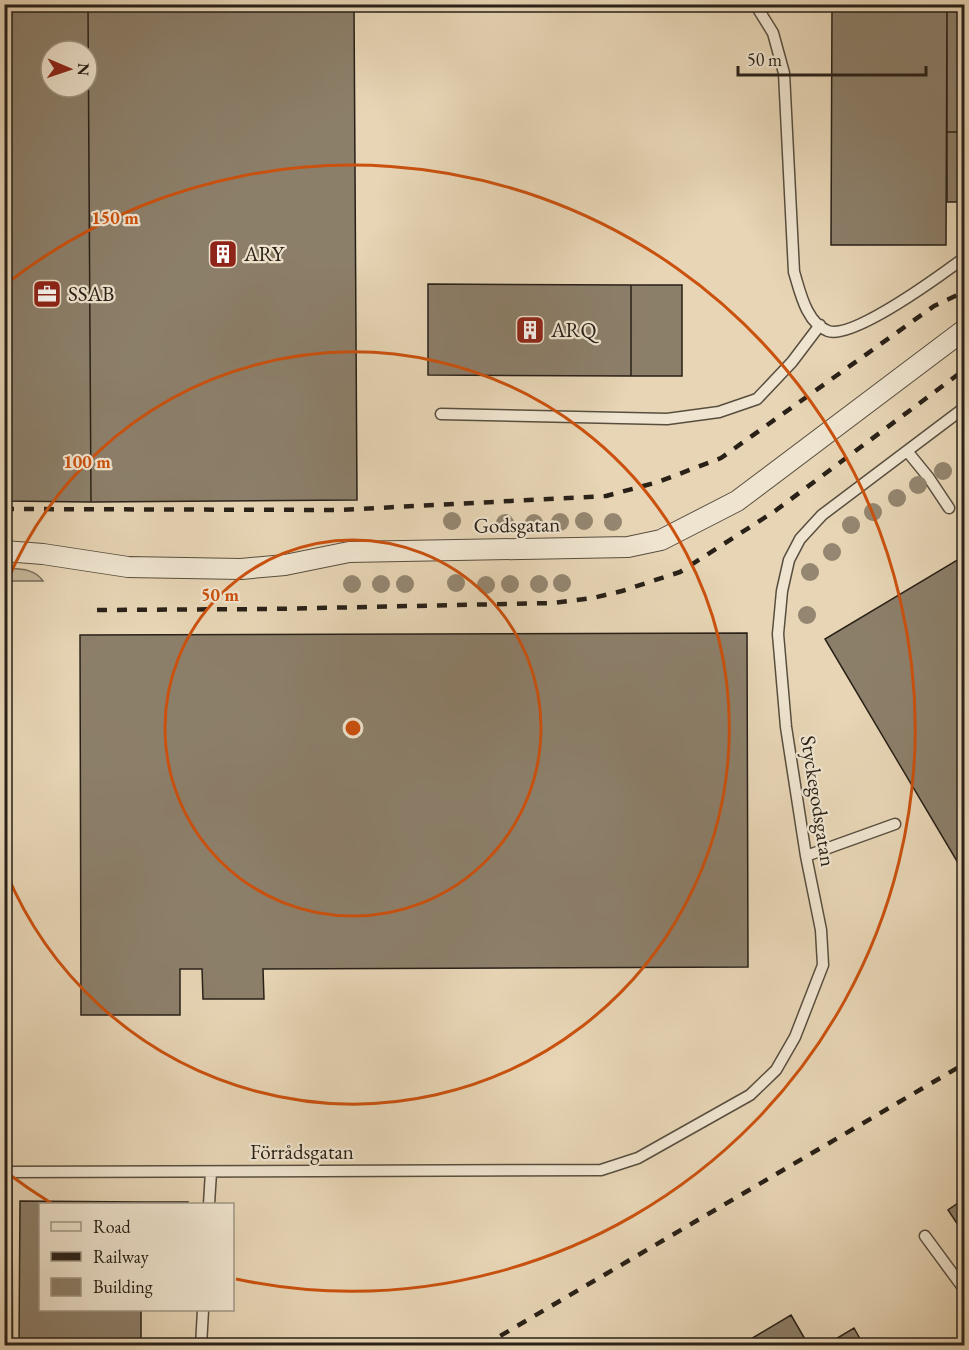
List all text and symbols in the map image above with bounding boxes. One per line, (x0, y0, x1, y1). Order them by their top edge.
north arrow (39, 39, 99, 99)
scale bar (738, 39, 926, 77)
text: 50 m (747, 48, 782, 71)
text: N (73, 63, 94, 76)
text: 150 m (91, 206, 139, 229)
building icon: ARY (207, 238, 239, 270)
place label: ARY (243, 240, 286, 267)
office icon: SSAB (31, 278, 63, 310)
place label: SSAB (68, 280, 114, 307)
building icon: ARQ (514, 314, 546, 346)
place label: ARQ (550, 316, 600, 344)
text: 100 m (63, 450, 111, 473)
street label: Godsgatan (473, 510, 561, 539)
text: 50 m (201, 583, 239, 606)
centre of rings (343, 718, 363, 738)
street label: Styckegodsgatan (795, 734, 842, 868)
street label: Förrådsgatan (250, 1138, 354, 1165)
legend (39, 1203, 234, 1311)
text: Road (93, 1215, 132, 1238)
text: Railway (93, 1245, 149, 1268)
text: Building (93, 1275, 153, 1298)

